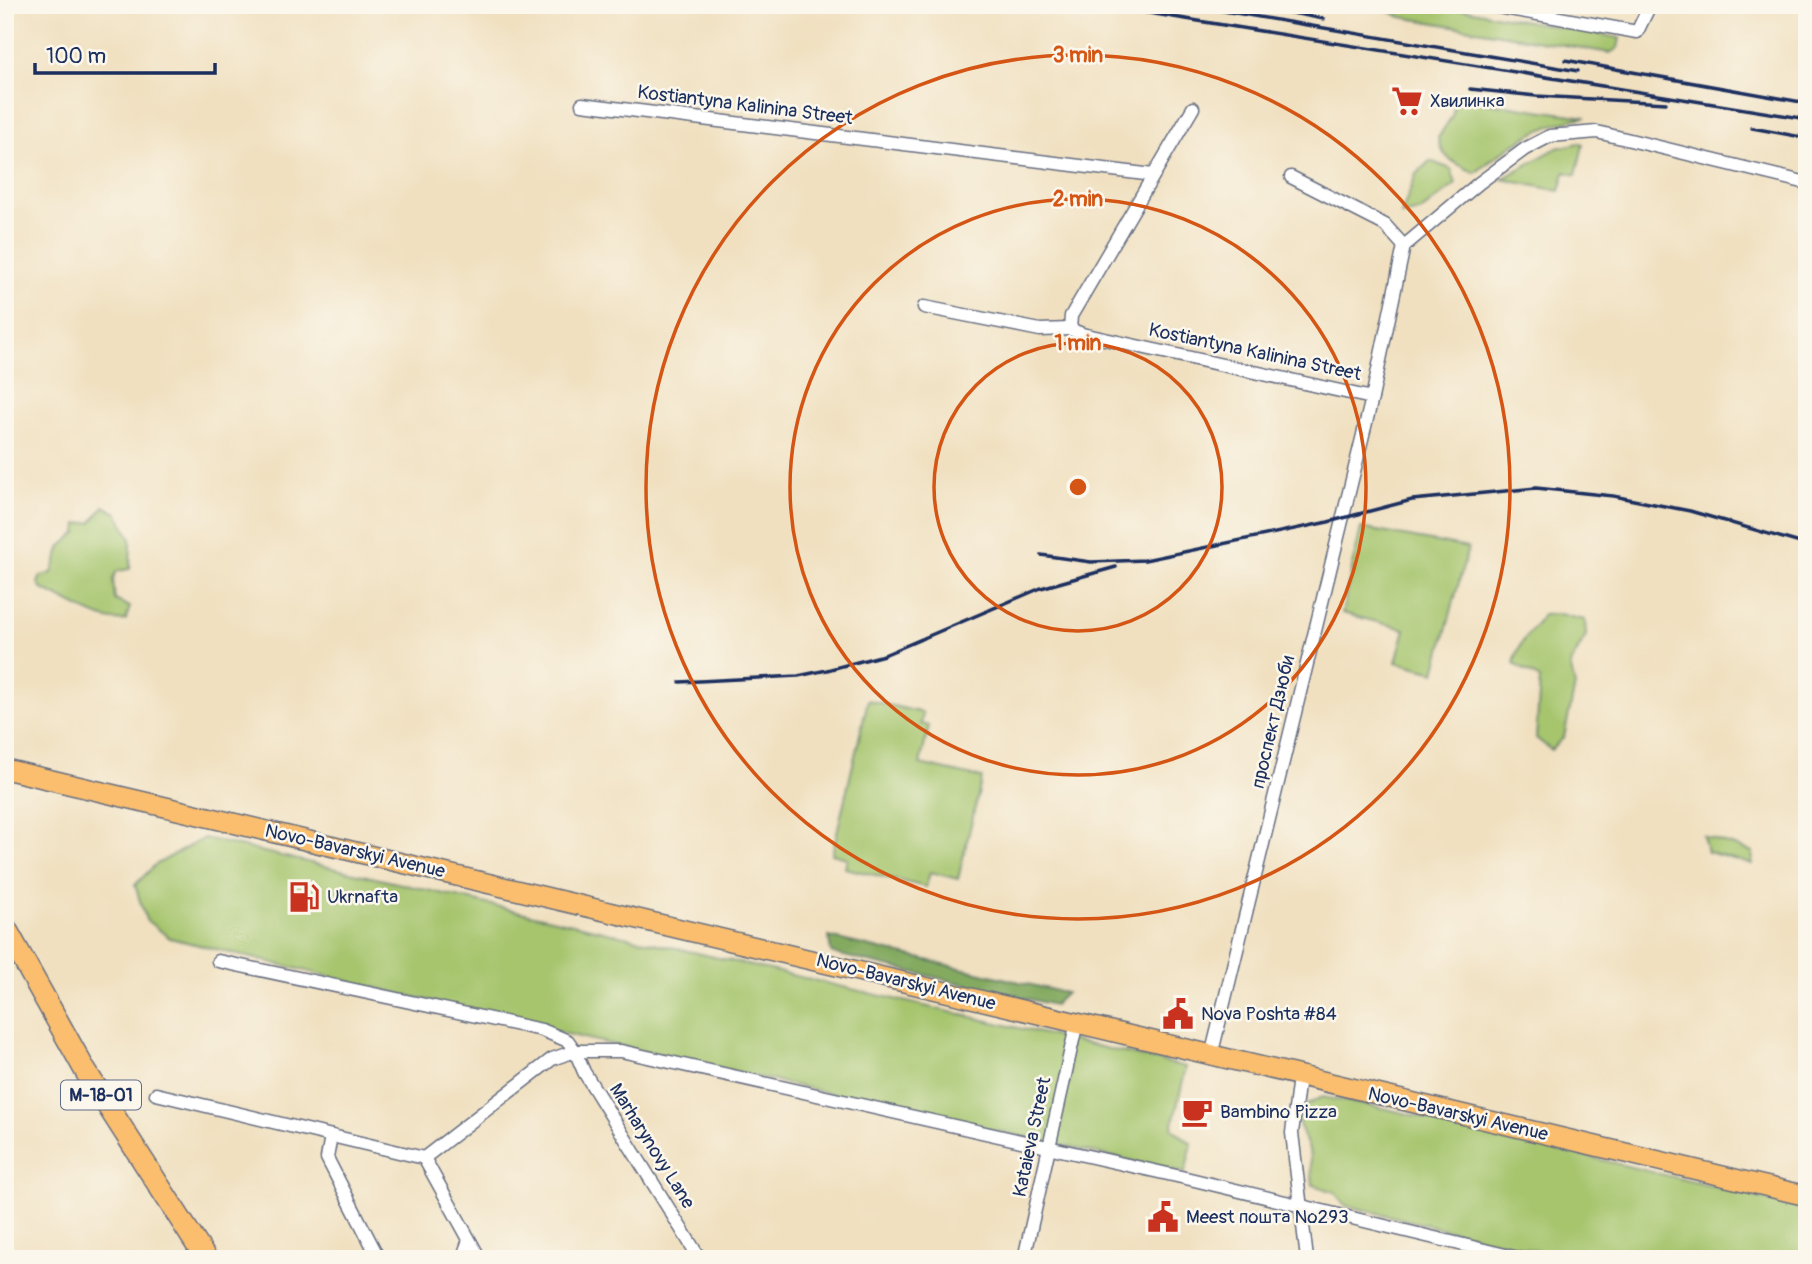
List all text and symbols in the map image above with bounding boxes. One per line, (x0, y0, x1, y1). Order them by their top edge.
scale bar (35, 32, 215, 76)
text: 3 min (1053, 42, 1103, 69)
text: 100 m (46, 43, 106, 70)
street label: Kostiantyna Kalinina Street (636, 80, 854, 130)
supermarket icon: Хвилинка (1390, 84, 1424, 118)
place label: Хвилинка (1430, 89, 1505, 113)
text: 2 min (1053, 186, 1103, 213)
street label: Kostiantyna Kalinina Street (1147, 318, 1364, 386)
text: 1 min (1055, 330, 1102, 357)
centre of rings (1066, 475, 1090, 499)
street label: проспект Дзюби (1246, 653, 1300, 791)
street label: Novo-Bavarskyi Avenue (263, 819, 448, 884)
fuel station icon: Ukrnafta (287, 880, 321, 914)
place label: Ukrnafta (327, 885, 398, 909)
street label: Novo-Bavarskyi Avenue (814, 948, 999, 1016)
public building icon: Nova Poshta #84 (1161, 997, 1195, 1031)
place label: Nova Poshta #84 (1201, 1002, 1337, 1026)
street label: Kataieva Street (1008, 1075, 1056, 1199)
street label: Marharynovy Lane (604, 1079, 700, 1214)
road number: М-18-01 (61, 1080, 141, 1110)
street label: Novo-Bavarskyi Avenue (1366, 1082, 1551, 1147)
cafe icon: Bambino Pizza (1180, 1095, 1214, 1129)
place label: Bambino Pizza (1220, 1100, 1337, 1124)
public building icon: Meest пошта №293 (1146, 1200, 1180, 1234)
place label: Meest пошта №293 (1186, 1205, 1349, 1229)

